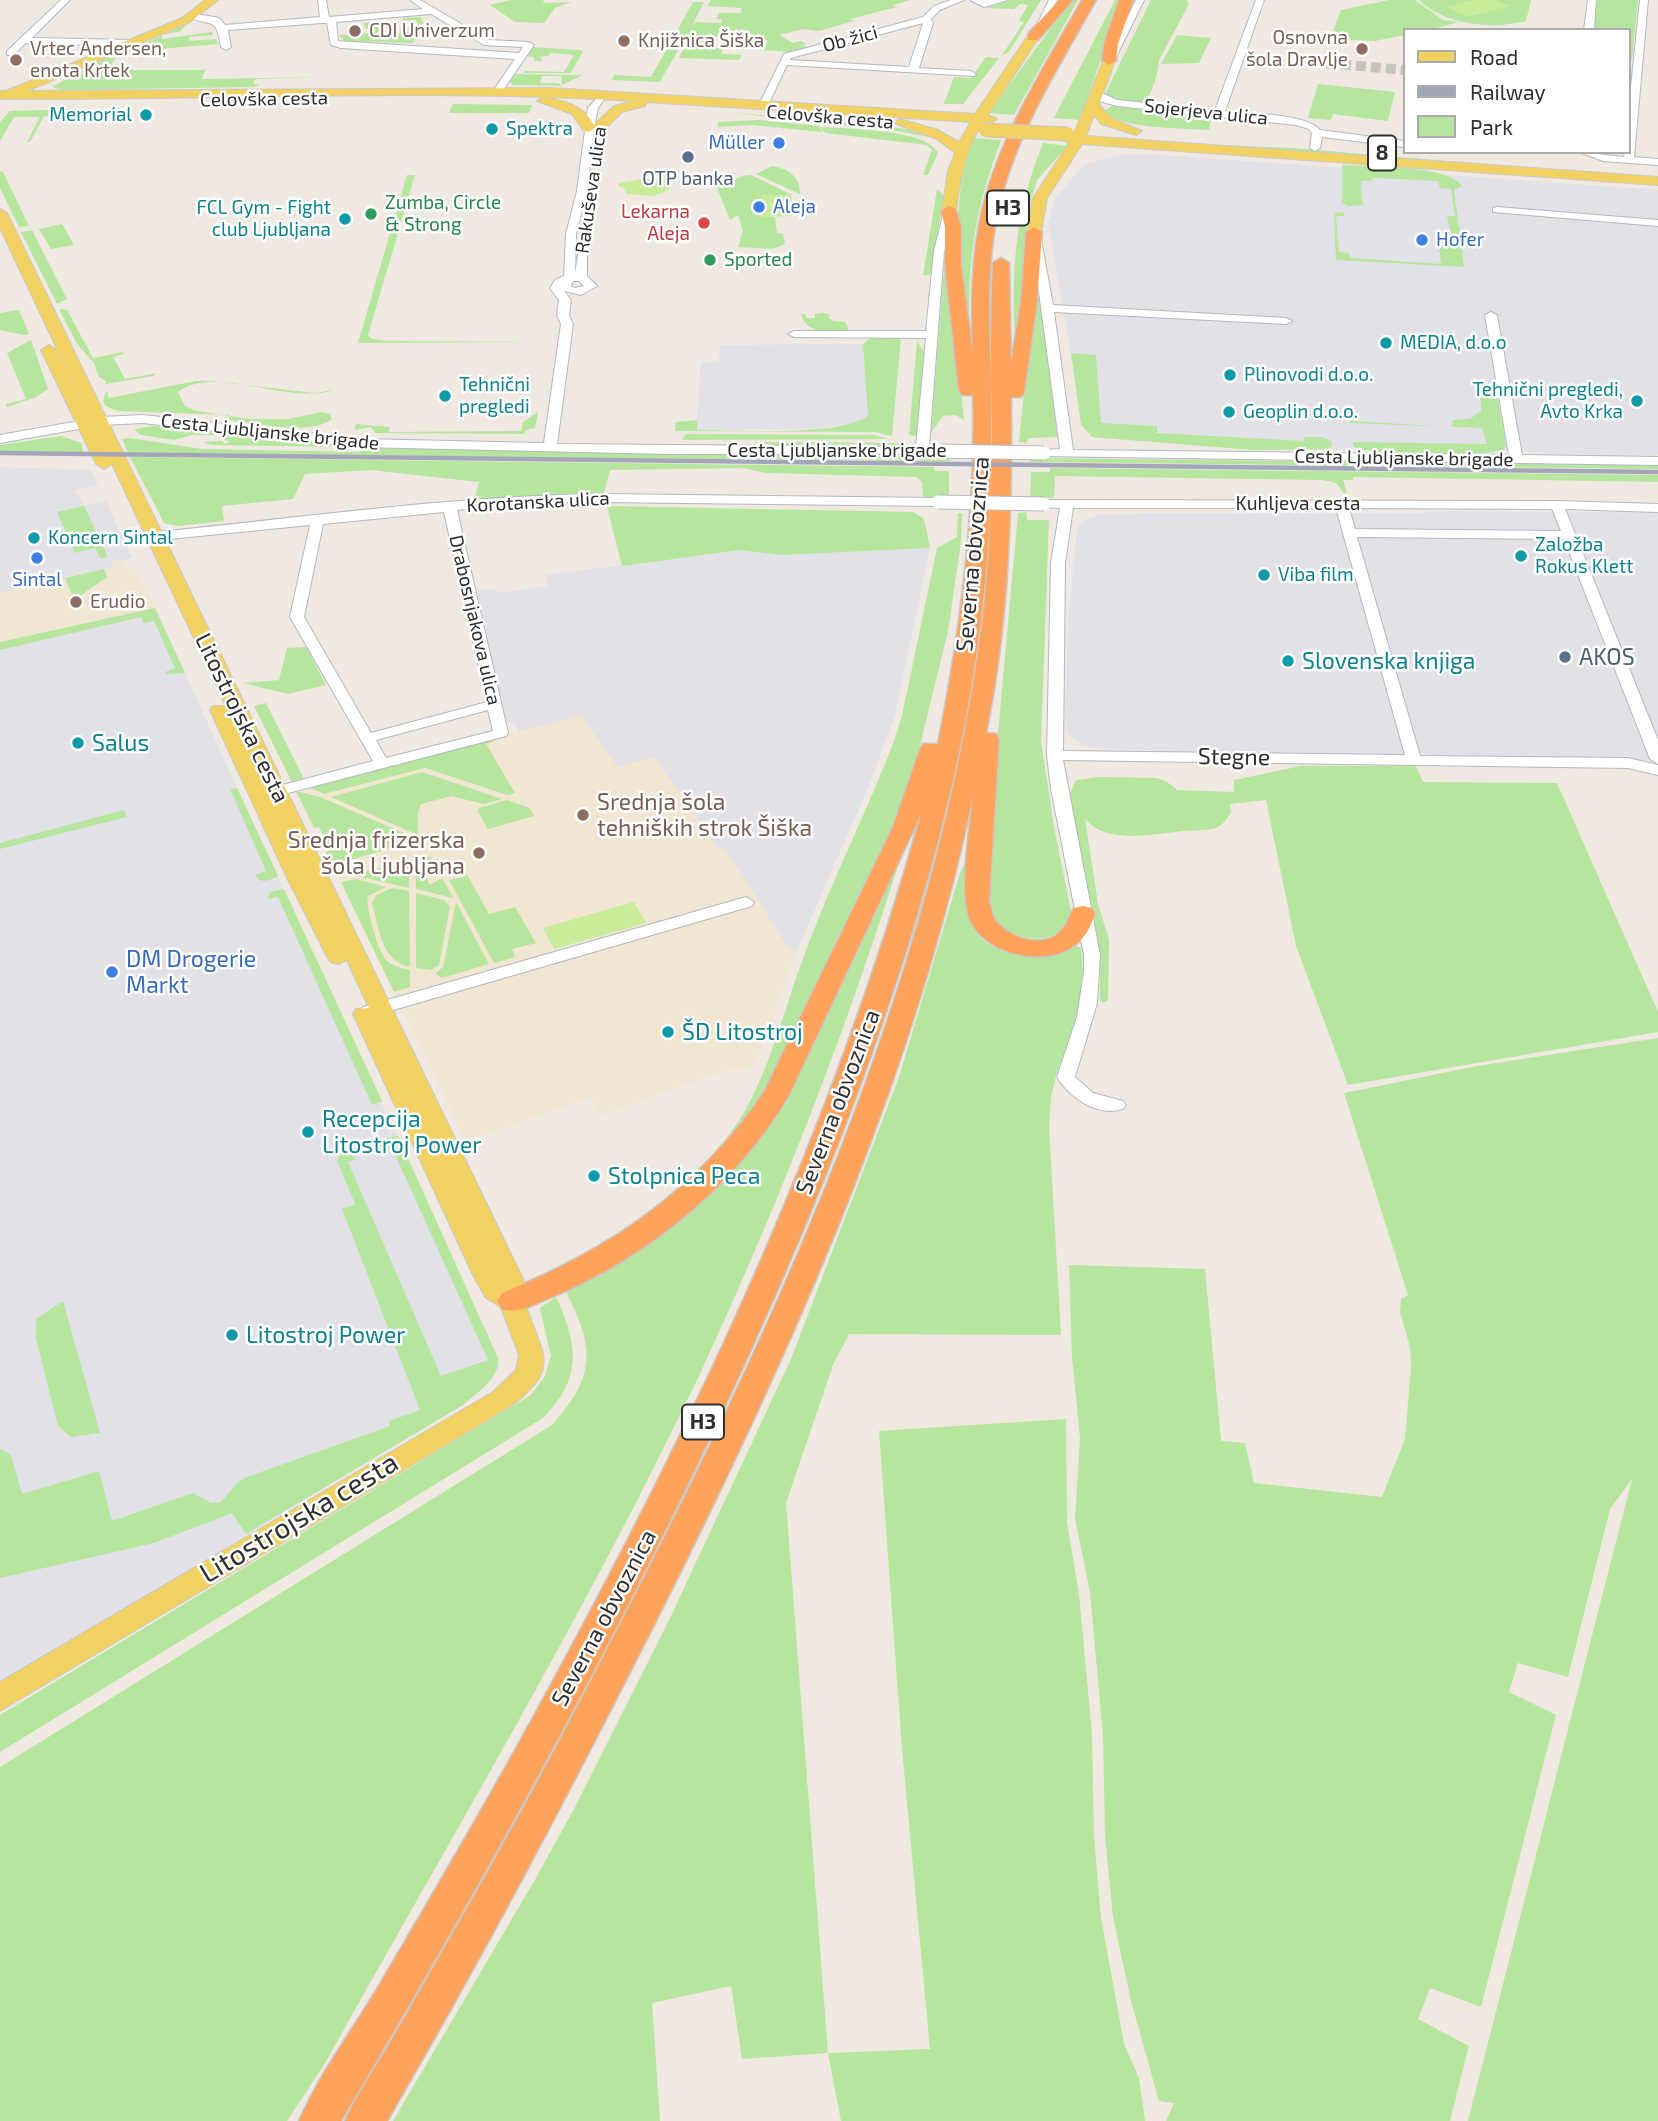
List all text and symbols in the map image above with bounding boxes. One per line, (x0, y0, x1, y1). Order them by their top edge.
place label: CDI Univerzum (369, 20, 495, 42)
street label: Ob žici (820, 21, 880, 57)
marker: CDI Univerzum (347, 23, 363, 39)
place label: Osnovna šola Dravlje (1246, 27, 1348, 71)
legend (1402, 28, 1630, 154)
place label: Knjižnica Šiška (638, 30, 764, 52)
marker: Knjižnica Šiška (616, 33, 632, 49)
place label: Vrtec Andersen, enota Krtek (30, 38, 166, 82)
marker: Osnovna šola Dravlje (1354, 41, 1370, 57)
text: Road (1470, 44, 1518, 69)
marker: Vrtec Andersen, enota Krtek (8, 52, 24, 68)
text: Railway (1470, 79, 1546, 104)
street label: Celovška cesta (200, 86, 328, 112)
street label: Sojerjeva ulica (1143, 94, 1269, 130)
street label: Celovška cesta (765, 100, 895, 134)
place label: Memorial (49, 104, 132, 126)
marker: Memorial (138, 107, 154, 123)
text: Park (1470, 114, 1513, 139)
place label: Spektra (506, 118, 573, 140)
marker: Spektra (484, 121, 500, 137)
street label: Rakuševa ulica (571, 125, 611, 255)
place label: Müller (708, 132, 765, 154)
marker: Müller (771, 135, 787, 151)
road number: 8 (1368, 136, 1396, 170)
marker: OTP banka (680, 149, 696, 165)
place label: OTP banka (642, 168, 734, 190)
road number: H3 (987, 190, 1029, 226)
place label: Zumba, Circle & Strong (385, 192, 501, 236)
place label: Aleja (773, 196, 816, 218)
place label: FCL Gym - Fight club Ljubljana (197, 197, 331, 241)
marker: Aleja (751, 199, 767, 215)
place label: Lekarna Aleja (621, 201, 690, 245)
marker: Zumba, Circle & Strong (363, 206, 379, 222)
marker: FCL Gym - Fight club Ljubljana (337, 211, 353, 227)
marker: Lekarna Aleja (696, 215, 712, 231)
place label: Hofer (1436, 229, 1484, 251)
marker: Hofer (1414, 232, 1430, 248)
place label: Sported (724, 249, 792, 271)
marker: Sported (702, 252, 718, 268)
place label: MEDIA, d.o.o (1400, 332, 1506, 354)
marker: MEDIA, d.o.o (1378, 335, 1394, 351)
place label: Plinovodi d.o.o. (1244, 364, 1373, 386)
marker: Plinovodi d.o.o. (1222, 367, 1238, 383)
place label: Tehnični pregledi (459, 374, 530, 418)
place label: Tehnični pregledi, Avto Krka (1473, 379, 1623, 423)
marker: Tehnični pregledi (437, 388, 453, 404)
marker: Tehnični pregledi, Avto Krka (1629, 393, 1645, 409)
place label: Geoplin d.o.o. (1243, 401, 1358, 423)
marker: Geoplin d.o.o. (1221, 404, 1237, 420)
street label: Cesta Ljubljanske brigade (160, 409, 380, 455)
street label: Cesta Ljubljanske brigade (727, 440, 947, 462)
street label: Cesta Ljubljanske brigade (1294, 445, 1514, 471)
street label: Severna obvoznica (951, 455, 995, 653)
street label: Korotanska ulica (466, 487, 610, 517)
street label: Kuhljeva cesta (1236, 493, 1360, 515)
place label: Koncern Sintal (48, 527, 173, 549)
marker: Koncern Sintal (26, 530, 42, 546)
street label: Drabosnjakova ulica (444, 533, 506, 707)
place label: Založba Rokus Klett (1535, 534, 1633, 578)
marker: Založba Rokus Klett (1513, 548, 1529, 564)
marker: Sintal (29, 550, 45, 566)
place label: Viba film (1278, 564, 1354, 586)
marker: Viba film (1256, 567, 1272, 583)
place label: Sintal (12, 569, 62, 591)
place label: Erudio (90, 591, 145, 613)
marker: Erudio (68, 594, 84, 610)
street label: Litostrojska cesta (189, 629, 295, 807)
place label: AKOS (1579, 643, 1635, 671)
place label: Slovenska knjiga (1302, 647, 1475, 675)
marker: AKOS (1557, 649, 1573, 665)
marker: Slovenska knjiga (1280, 653, 1296, 669)
place label: Salus (92, 729, 149, 757)
marker: Salus (70, 735, 86, 751)
street label: Stegne (1198, 743, 1270, 771)
place label: Srednja šola tehniških strok Šiška (597, 788, 812, 842)
marker: Srednja šola tehniških strok Šiška (575, 807, 591, 823)
place label: Srednja frizerska šola Ljubljana (288, 826, 465, 880)
marker: Srednja frizerska šola Ljubljana (471, 845, 487, 861)
place label: DM Drogerie Markt (126, 945, 256, 999)
marker: DM Drogerie Markt (104, 964, 120, 980)
street label: Severna obvoznica (790, 1006, 886, 1198)
place label: ŠD Litostroj (682, 1018, 803, 1046)
marker: ŠD Litostroj (660, 1024, 676, 1040)
place label: Recepcija Litostroj Power (322, 1105, 482, 1159)
marker: Recepcija Litostroj Power (300, 1124, 316, 1140)
place label: Stolpnica Peca (608, 1162, 760, 1190)
marker: Stolpnica Peca (586, 1168, 602, 1184)
place label: Litostroj Power (246, 1321, 406, 1349)
marker: Litostroj Power (224, 1327, 240, 1343)
road number: H3 (682, 1404, 724, 1440)
street label: Litostrojska cesta (194, 1446, 404, 1590)
street label: Severna obvoznica (546, 1525, 662, 1711)

